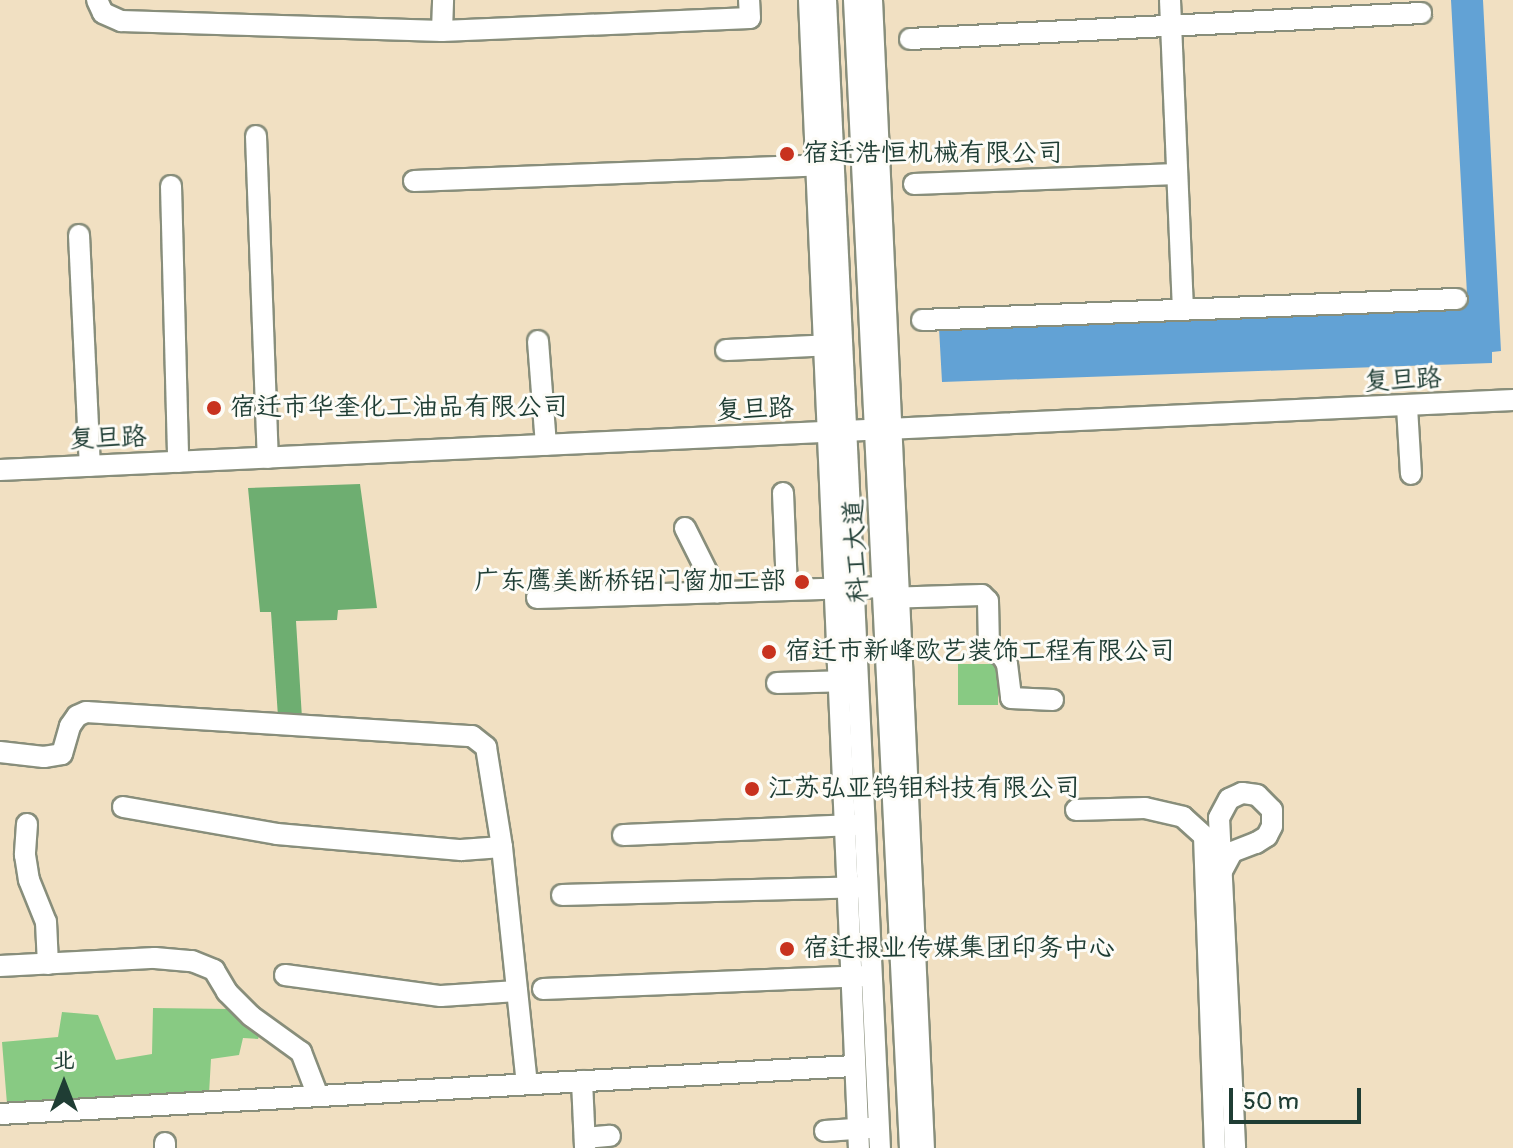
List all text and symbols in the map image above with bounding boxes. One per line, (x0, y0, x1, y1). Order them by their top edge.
place label: 宿迁浩恒机械有限公司 (803, 138, 1063, 170)
marker: 宿迁浩恒机械有限公司 (778, 145, 796, 163)
street label: 复旦路 (1363, 363, 1443, 399)
place label: 宿迁市华奎化工油品有限公司 (230, 392, 568, 424)
street label: 复旦路 (715, 393, 795, 427)
marker: 宿迁市华奎化工油品有限公司 (205, 399, 223, 417)
street label: 复旦路 (68, 422, 148, 456)
street label: 科工大道 (839, 498, 875, 604)
place label: 广东鹰美断桥铝门窗加工部 (474, 566, 786, 598)
marker: 广东鹰美断桥铝门窗加工部 (793, 573, 811, 591)
place label: 宿迁市新峰欧艺装饰工程有限公司 (785, 636, 1175, 668)
marker: 宿迁市新峰欧艺装饰工程有限公司 (760, 643, 778, 661)
place label: 江苏弘亚钨钼科技有限公司 (768, 773, 1080, 805)
marker: 江苏弘亚钨钼科技有限公司 (743, 780, 761, 798)
place label: 宿迁报业传媒集团印务中心 (803, 933, 1115, 965)
marker: 宿迁报业传媒集团印务中心 (778, 940, 796, 958)
north arrow (24, 1044, 104, 1124)
text: 北 (53, 1046, 75, 1074)
scale bar (1233, 1072, 1365, 1122)
text: 50 m (1243, 1087, 1299, 1116)

